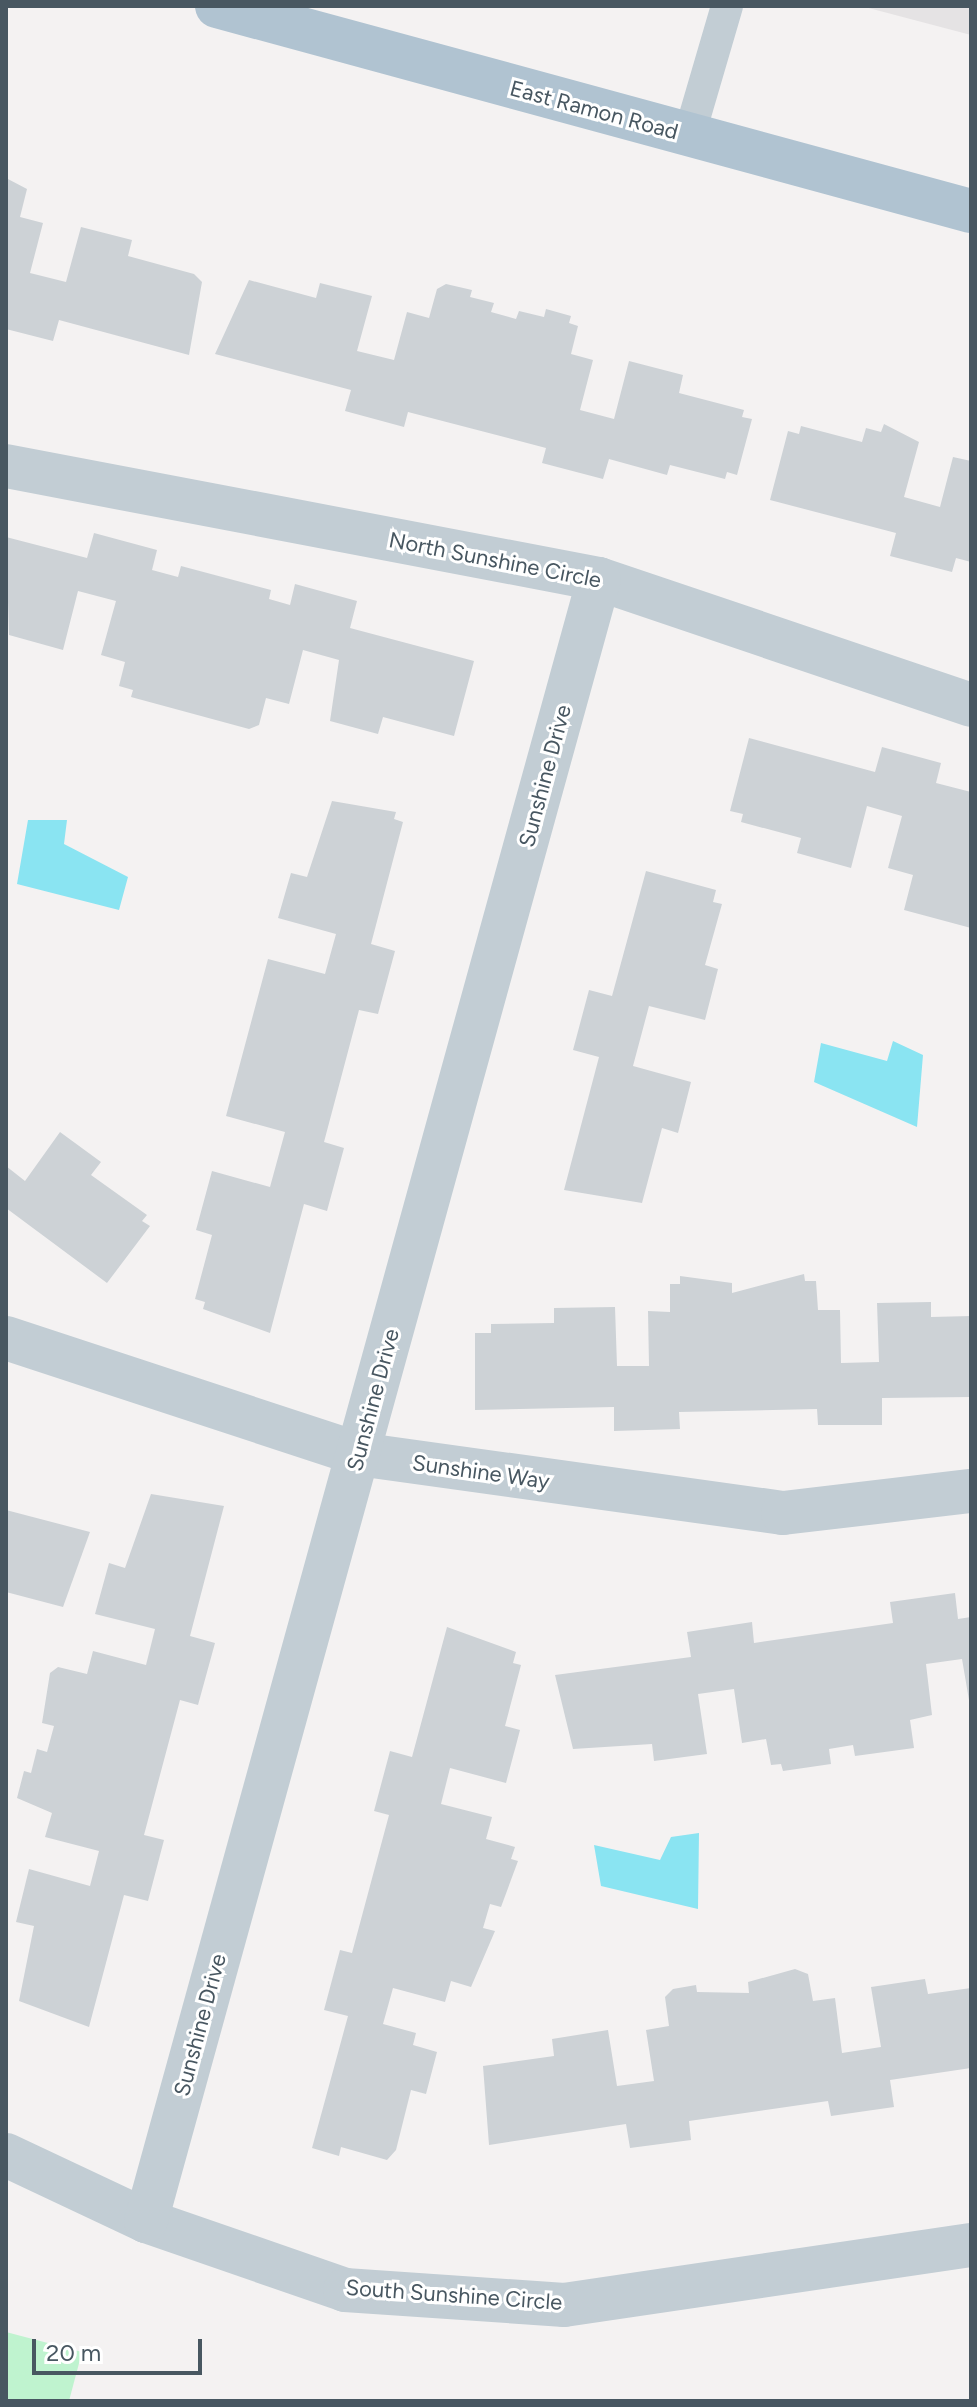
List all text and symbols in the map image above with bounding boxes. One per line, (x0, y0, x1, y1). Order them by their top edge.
street label: East Ramon Road (507, 75, 681, 145)
street label: North Sunshine Circle (387, 526, 603, 594)
street label: Sunshine Drive (513, 702, 577, 850)
street label: Sunshine Drive (341, 1326, 405, 1474)
street label: Sunshine Way (411, 1449, 551, 1495)
street label: Sunshine Drive (168, 1951, 232, 2099)
street label: South Sunshine Circle (345, 2274, 563, 2316)
scale bar (36, 2323, 206, 2373)
text: 20 m (46, 2338, 101, 2367)

